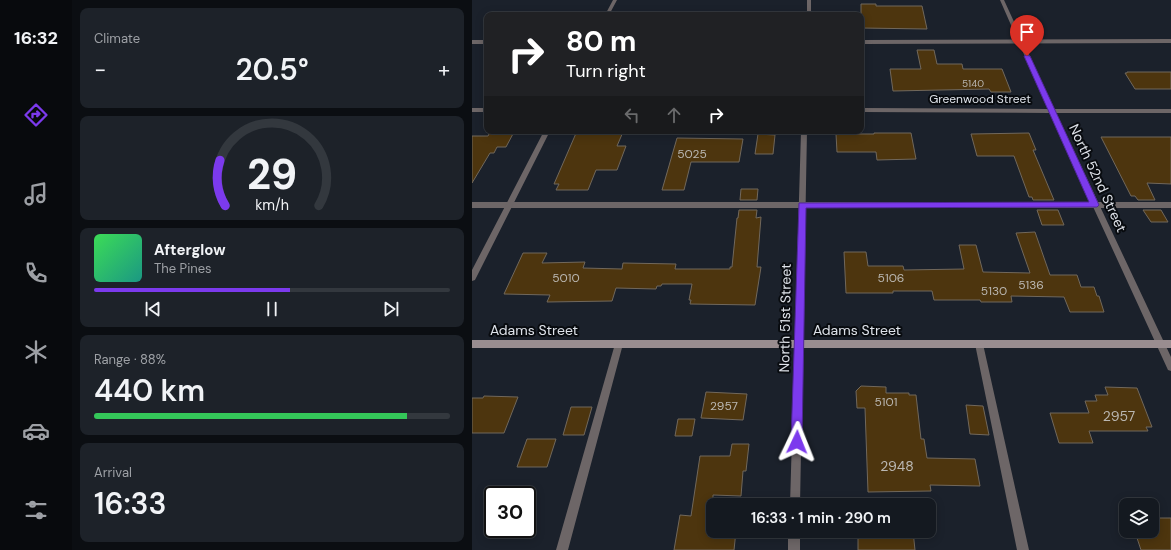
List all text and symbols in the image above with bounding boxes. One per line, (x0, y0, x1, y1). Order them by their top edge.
pin (1010, 15, 1044, 56)
icon: arrive (1016, 21, 1038, 43)
text: 80 m (566, 23, 636, 60)
text: 16:32 (14, 26, 58, 50)
icon: right (500, 28, 552, 80)
text: Climate (94, 30, 140, 47)
text: 20.5° (235, 50, 309, 89)
text: − (94, 55, 106, 84)
text: + (438, 55, 450, 84)
text: Turn right (566, 59, 646, 83)
house number: 5140 (962, 77, 984, 90)
street label: Greenwood Street (929, 91, 1031, 107)
icon: directions (22, 101, 50, 129)
icon: left (621, 104, 643, 126)
icon: ahead (663, 104, 685, 126)
icon: right (705, 104, 727, 126)
street label: North 52nd Street (1065, 121, 1131, 235)
house number: 5025 (677, 146, 707, 162)
text: 29 (247, 147, 297, 201)
icon: music (22, 180, 50, 208)
text: km/h (255, 195, 289, 213)
text: Afterglow (154, 240, 226, 260)
icon: phone (22, 259, 50, 287)
text: The Pines (154, 260, 212, 277)
street label: North 51st Street (775, 263, 795, 373)
house number: 5010 (552, 270, 580, 286)
house number: 5106 (878, 270, 904, 286)
house number: 5136 (1018, 277, 1044, 293)
house number: 5130 (981, 283, 1007, 299)
icon: previous (142, 298, 164, 320)
icon: pause (261, 298, 283, 320)
icon: next (380, 298, 402, 320)
street label: Adams Street (490, 321, 578, 339)
street label: Adams Street (813, 321, 901, 339)
icon: climate (22, 338, 50, 366)
text: Range · 88% (94, 351, 166, 368)
text: 440 km (94, 371, 205, 410)
house number: 5101 (874, 394, 898, 410)
house number: 2957 (710, 398, 738, 414)
house number: 2957 (1103, 407, 1135, 425)
icon: car (22, 417, 50, 445)
position arrow (776, 421, 818, 463)
house number: 2948 (880, 457, 914, 475)
text: Arrival (94, 464, 132, 481)
text: 16:33 (94, 484, 167, 523)
speed limit sign: 30 (484, 486, 536, 538)
icon: filters (22, 496, 50, 524)
map controls (1119, 498, 1159, 538)
button: layers (1119, 498, 1159, 538)
text: 16:33 · 1 min · 290 m (751, 508, 891, 528)

